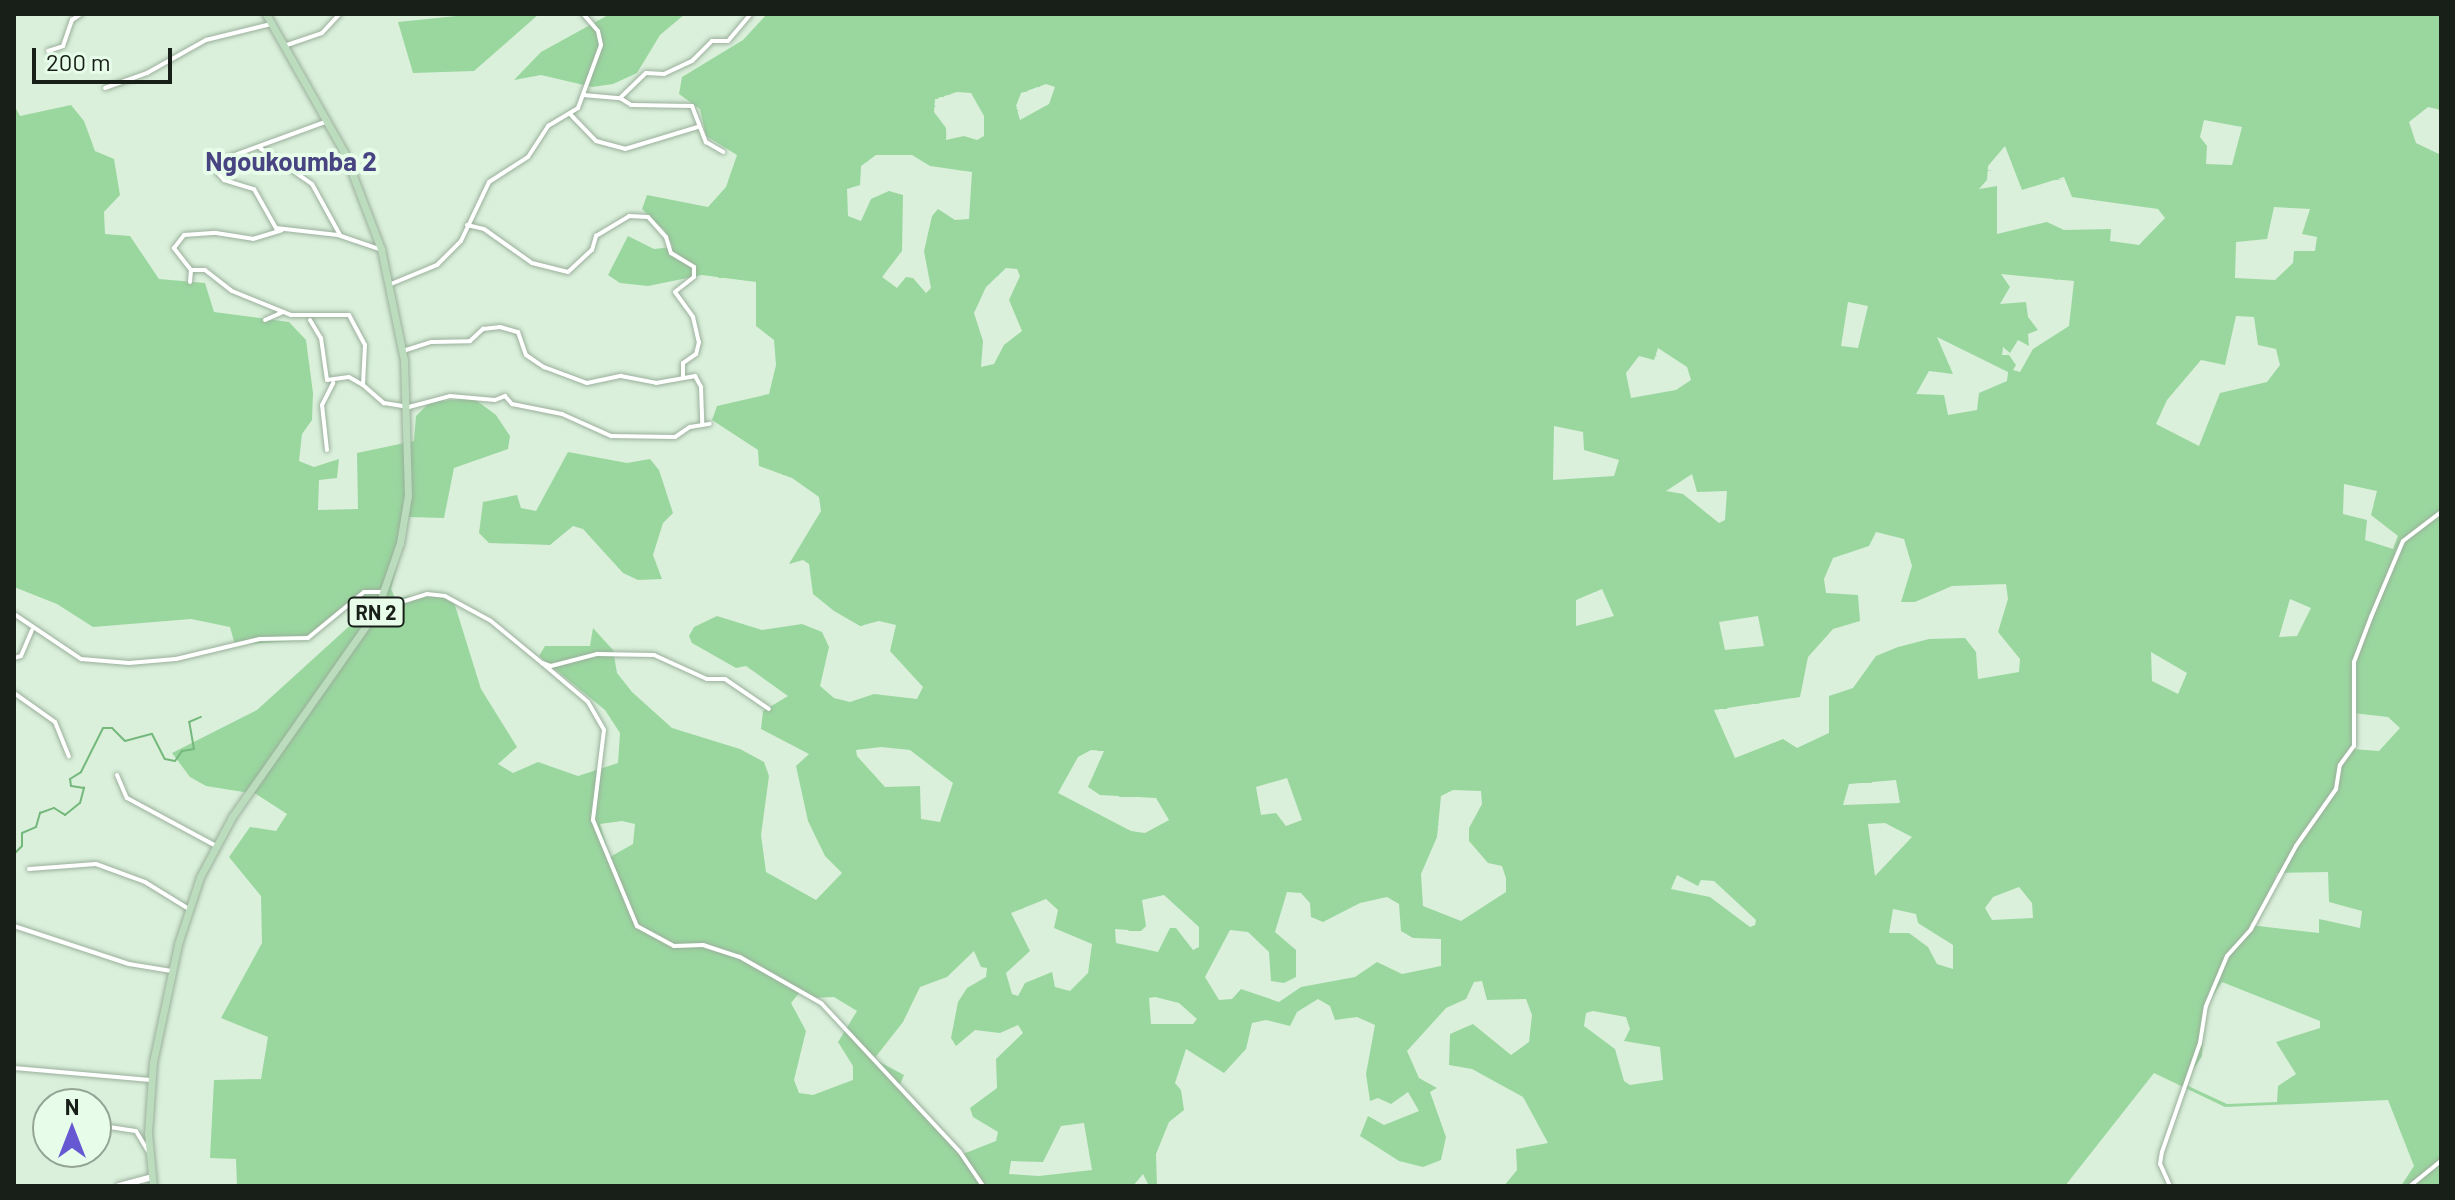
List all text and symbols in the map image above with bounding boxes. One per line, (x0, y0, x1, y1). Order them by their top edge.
scale bar (36, 32, 176, 82)
text: 200 m (46, 47, 111, 76)
district label: Ngoukoumba 2 (205, 145, 377, 177)
road number: RN 2 (346, 596, 406, 628)
north arrow (32, 1088, 112, 1168)
text: N (65, 1093, 79, 1119)

